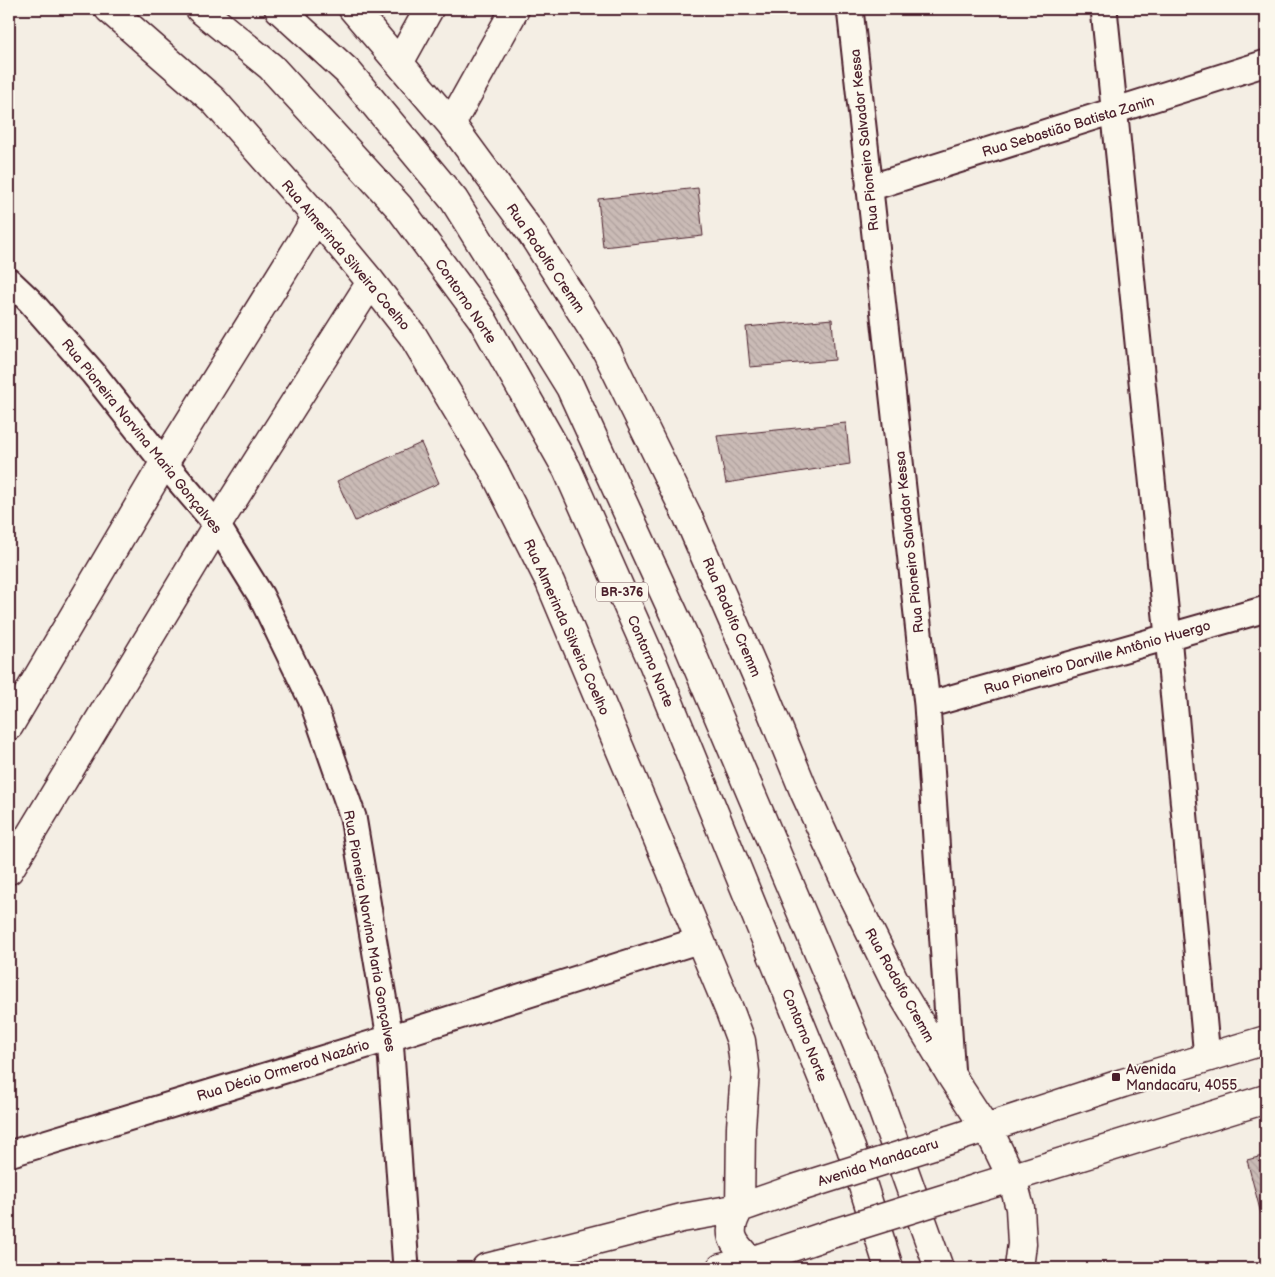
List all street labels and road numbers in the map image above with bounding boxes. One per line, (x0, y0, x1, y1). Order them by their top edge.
street label: Rua Pioneiro Salvador Kessa (846, 48, 883, 232)
street label: Rua Sebastião Batista Zanin (980, 92, 1156, 161)
street label: Rua Almerinda Silveira Coelho (278, 177, 414, 334)
street label: Rua Rodolfo Cremm (503, 200, 588, 316)
street label: Contorno Norte (431, 256, 500, 347)
street label: Rua Pioneira Norvina Maria Gonçalves (58, 336, 225, 537)
street label: Rua Pioneiro Salvador Kessa (891, 450, 928, 634)
street label: Rua Almerinda Silveira Coelho (520, 536, 613, 718)
street label: Rua Rodolfo Cremm (699, 555, 764, 680)
road number: BR-376 (596, 582, 648, 602)
street label: Contorno Norte (624, 613, 678, 710)
street label: Rua Pioneiro Darville Antônio Huergo (982, 617, 1212, 698)
street label: Rua Pioneira Norvina Maria Gonçalves (340, 809, 399, 1053)
street label: Rua Rodolfo Cremm (861, 925, 938, 1045)
street label: Contorno Norte (778, 986, 831, 1084)
street label: Rua Décio Ormerod Nazário (195, 1036, 372, 1105)
street label: Avenida Mandacaru (816, 1135, 941, 1190)

